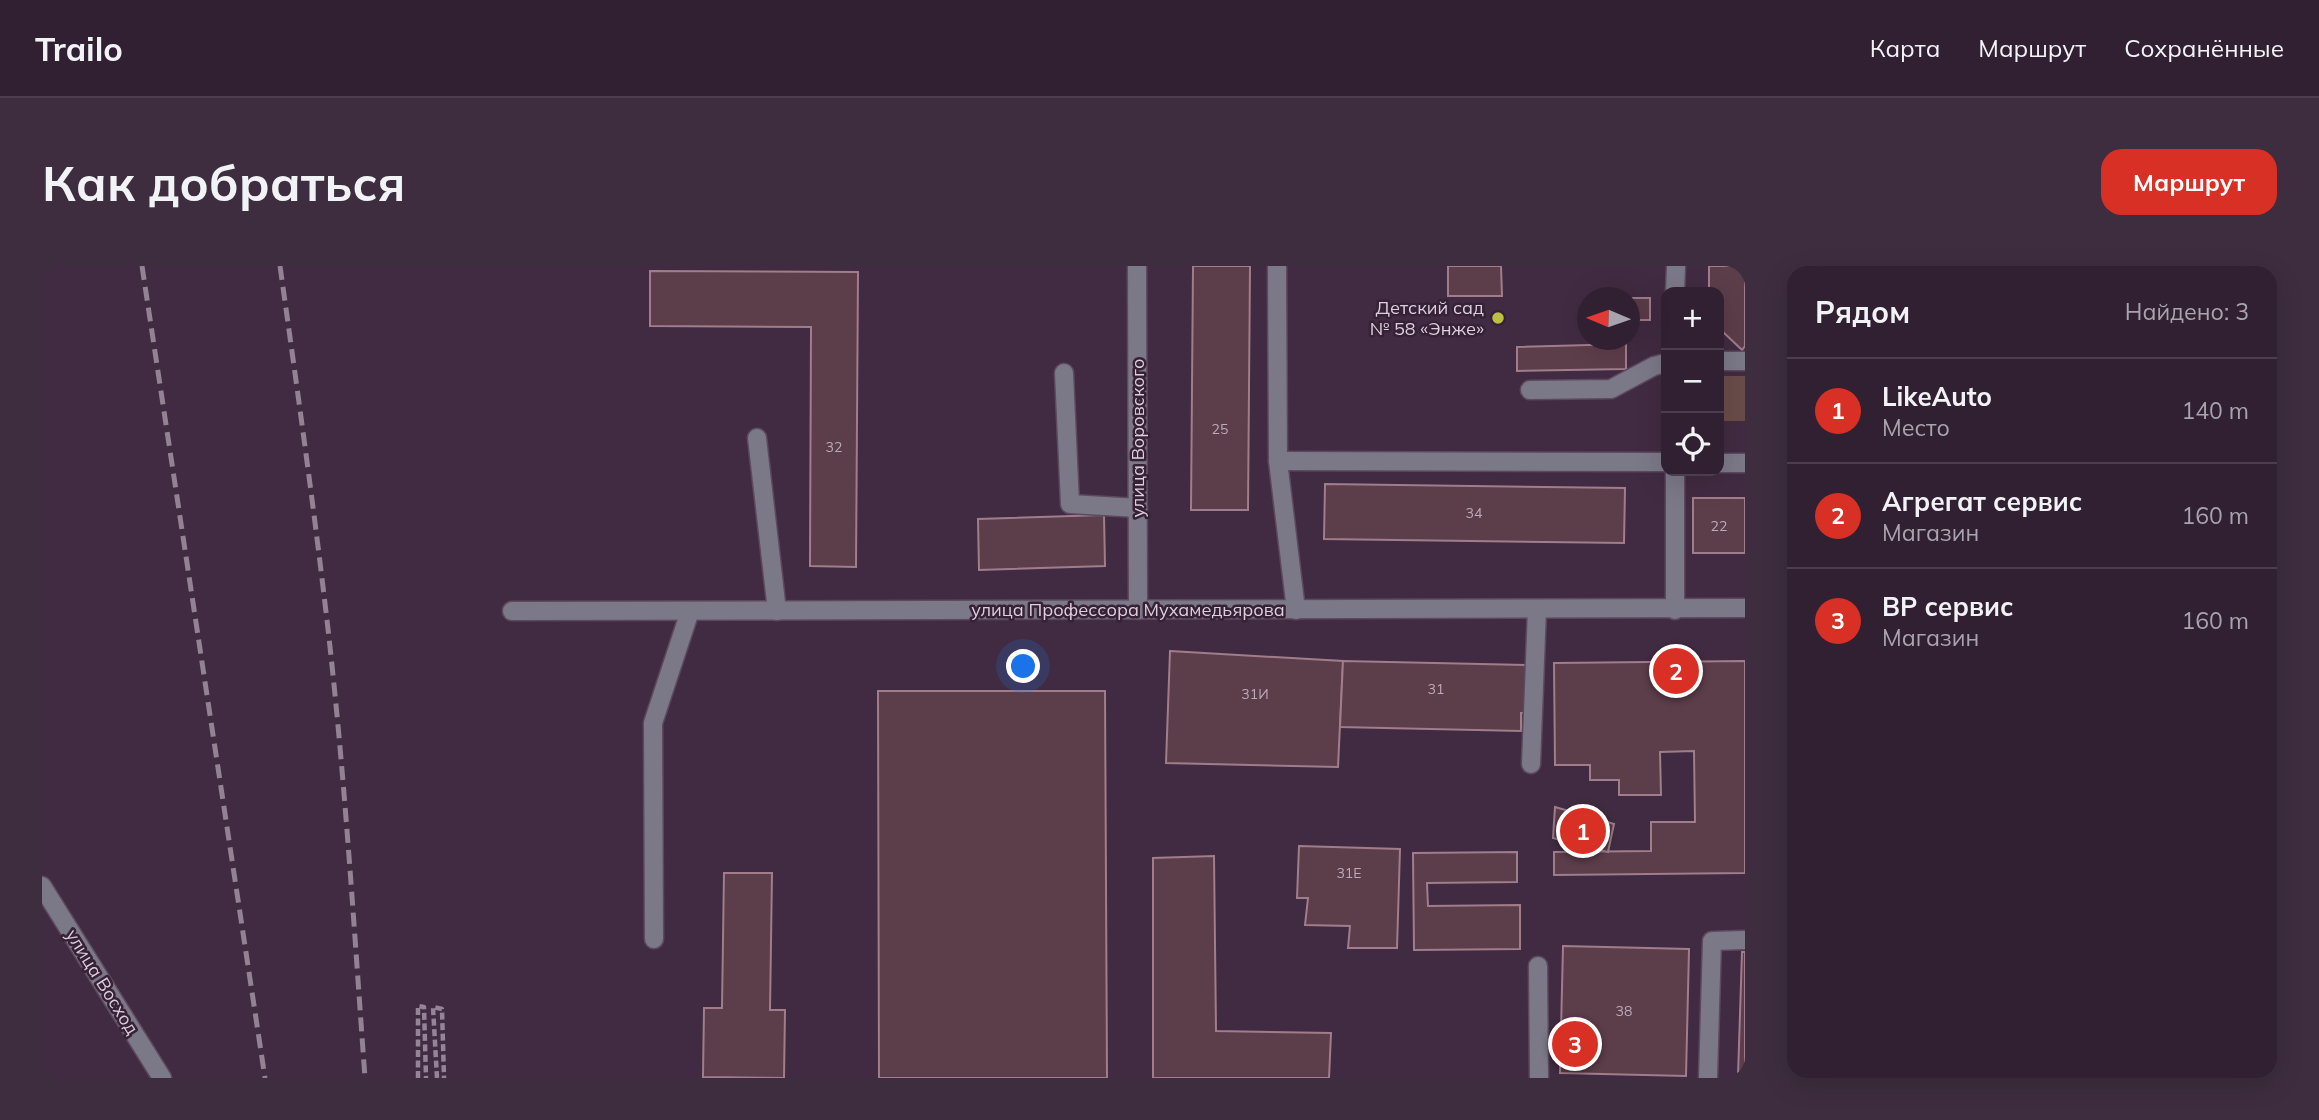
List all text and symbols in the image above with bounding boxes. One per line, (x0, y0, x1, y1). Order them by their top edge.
text: Trailo (35, 28, 123, 69)
text: Карта (1870, 33, 1940, 63)
text: Маршрут (1978, 33, 2086, 63)
text: Сохранённые (2124, 33, 2284, 63)
button: Маршрут (2101, 149, 2277, 215)
text: Как добраться (42, 152, 405, 213)
north arrow (1577, 287, 1640, 350)
map controls (1661, 287, 1724, 476)
button: + (1661, 287, 1724, 350)
text: Рядом (1815, 293, 1910, 331)
place label: Детский сад № 58 «Энже» (1370, 296, 1484, 340)
text: Найдено: 3 (2125, 297, 2249, 326)
marker: Детский сад № 58 «Энже» (1490, 310, 1506, 326)
button: − (1661, 350, 1724, 413)
street label: улица Воровского (1126, 358, 1149, 518)
text: LikeAuto (1882, 380, 1992, 413)
text: 1 (1831, 396, 1845, 425)
text: 140 m (2181, 396, 2249, 425)
button: locate (1661, 413, 1724, 476)
text: Место (1882, 413, 1950, 442)
house number: 25 (1212, 420, 1228, 438)
house number: 32 (826, 438, 842, 456)
text: Агрегат сервис (1882, 485, 2082, 518)
text: 2 (1831, 501, 1845, 530)
text: 160 m (2181, 501, 2249, 530)
house number: 34 (1466, 504, 1483, 522)
house number: 22 (1711, 517, 1727, 535)
text: Магазин (1882, 518, 1979, 547)
text: ВР сервис (1882, 590, 2013, 623)
street label: улица Профессора Мухамедьярова (971, 598, 1285, 621)
text: 3 (1831, 606, 1845, 635)
text: 160 m (2181, 606, 2249, 635)
text: Магазин (1882, 623, 1979, 652)
pin: 2 (1653, 645, 1699, 697)
your location (1006, 649, 1040, 683)
house number: 31 (1428, 680, 1444, 698)
house number: 31И (1241, 685, 1269, 703)
pin: 1 (1560, 805, 1606, 857)
house number: 31Е (1336, 864, 1362, 882)
street label: улица Восход (61, 925, 144, 1039)
house number: 38 (1616, 1002, 1632, 1020)
pin: 3 (1552, 1018, 1598, 1070)

